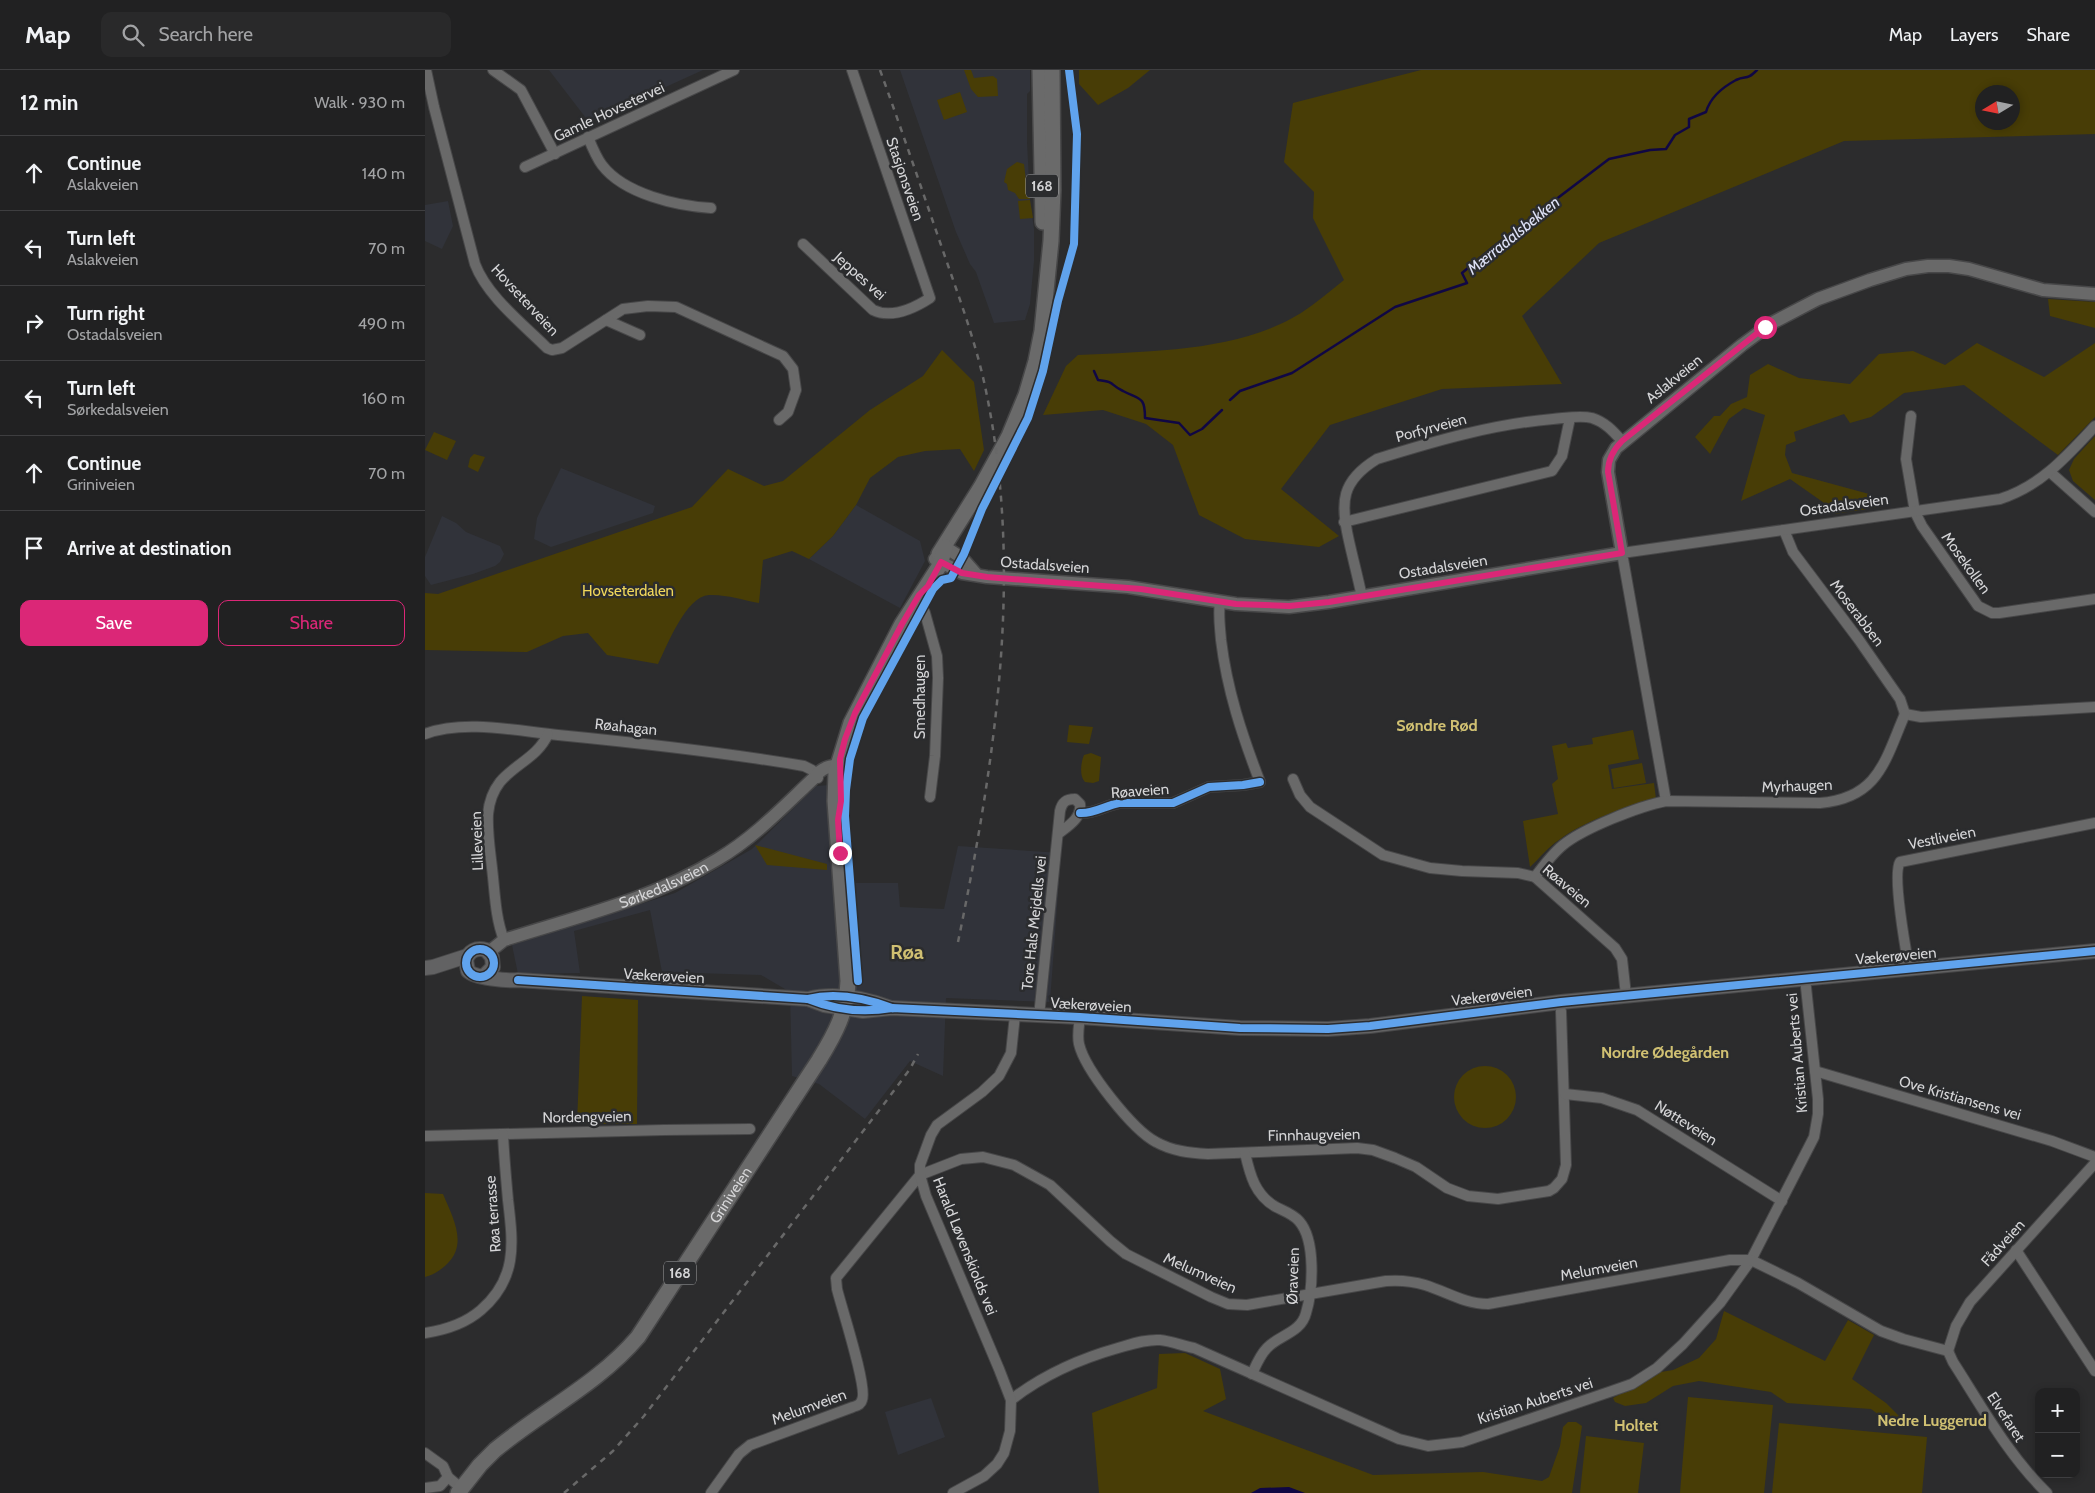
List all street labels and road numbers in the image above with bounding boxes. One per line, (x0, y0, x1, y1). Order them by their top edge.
street label: Gamle Hovsetervei (551, 78, 667, 146)
street label: Stasjonsveien (882, 135, 928, 223)
road number: 168 (1026, 174, 1058, 198)
street label: Jeppes vei (830, 247, 890, 304)
street label: Hovseterveien (487, 260, 563, 340)
street label: Aslakveien (1642, 351, 1706, 407)
street label: Porfyrveien (1393, 410, 1469, 446)
street label: Ostadalsveien (1798, 490, 1890, 520)
street label: Mosekollen (1938, 529, 1994, 597)
street label: Ostadalsveien (1397, 551, 1489, 583)
street label: Ostadalsveien (1000, 553, 1090, 577)
street label: Moserabben (1826, 576, 1888, 650)
street label: Smedhaugen (911, 655, 929, 739)
street label: Røahagan (594, 715, 658, 739)
street label: Myrhaugen (1761, 776, 1833, 796)
street label: Røaveien (1110, 780, 1170, 802)
street label: Lilleveien (467, 811, 487, 871)
street label: Vestliveien (1907, 823, 1977, 853)
street label: Tore Hals Mejdells vei (1018, 855, 1050, 991)
street label: Sørkedalsveien (617, 858, 711, 912)
street label: Røaveien (1539, 860, 1595, 912)
street label: Vækerøveien (1855, 943, 1937, 969)
street label: Vækerøveien (623, 965, 705, 987)
street label: Vækerøveien (1451, 982, 1533, 1010)
street label: Kristian Auberts vei (1783, 992, 1811, 1114)
street label: Vækerøveien (1050, 994, 1132, 1016)
street label: Ove Kristiansens vei (1897, 1072, 2023, 1124)
street label: Nøtteveien (1651, 1097, 1721, 1149)
street label: Nordengveien (542, 1107, 632, 1127)
street label: Finnhaugveien (1268, 1125, 1360, 1145)
street label: Griniveien (706, 1164, 756, 1227)
street label: Harald Løvenskiolds vei (929, 1174, 1001, 1318)
street label: Røa terrasse (481, 1175, 505, 1253)
street label: Fådveien (1977, 1216, 2029, 1270)
street label: Øraveien (1283, 1247, 1303, 1305)
street label: Melumveien (1161, 1249, 1239, 1297)
street label: Melumveien (1559, 1253, 1639, 1285)
road number: 168 (664, 1262, 696, 1284)
street label: Kristian Auberts vei (1475, 1374, 1595, 1428)
street label: Melumveien (769, 1385, 849, 1429)
street label: Elvefaret (1983, 1389, 2029, 1445)

